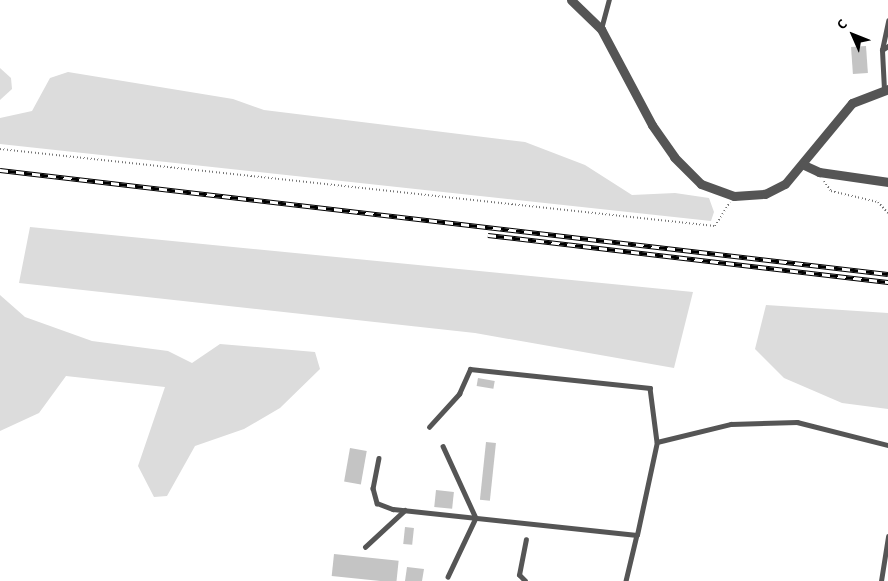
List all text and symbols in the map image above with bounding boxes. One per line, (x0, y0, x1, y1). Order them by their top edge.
north arrow (828, 10, 878, 60)
text: С (834, 17, 850, 32)

